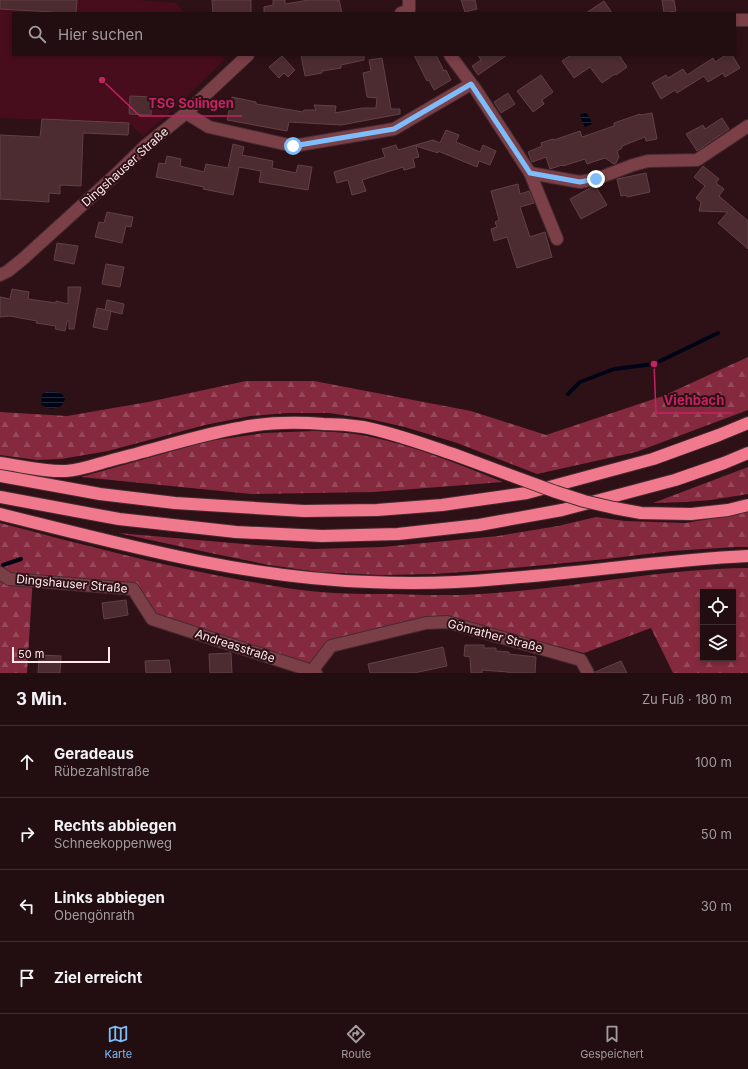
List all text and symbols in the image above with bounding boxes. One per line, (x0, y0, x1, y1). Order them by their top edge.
search box (12, 12, 736, 56)
icon: search (26, 23, 48, 45)
text: Hier suchen (58, 25, 143, 44)
callout: TSG Solingen (140, 91, 242, 116)
text: TSG Solingen (148, 95, 234, 111)
street label: Dingshauser Straße (78, 124, 171, 210)
route start (284, 137, 302, 155)
route end (587, 170, 605, 188)
callout: Viehbach (656, 388, 733, 413)
text: Viehbach (664, 392, 724, 408)
street label: Dingshauser Straße (16, 571, 128, 596)
map controls (700, 589, 736, 661)
button: locate (700, 589, 736, 625)
street label: Gönrather Straße (446, 616, 544, 655)
button: layers (700, 625, 736, 661)
street label: Andreasstraße (193, 626, 277, 666)
scale bar (12, 645, 110, 664)
text: 50 m (18, 647, 44, 661)
text: 3 Min. (16, 689, 68, 709)
text: Zu Fuß · 180 m (642, 691, 732, 707)
text: Geradeaus (54, 744, 134, 763)
icon: ahead (16, 751, 38, 773)
text: 100 m (695, 754, 732, 770)
text: Rübezahlstraße (54, 763, 150, 779)
text: Rechts abbiegen (54, 816, 176, 835)
icon: right (16, 823, 38, 845)
text: 50 m (701, 826, 732, 842)
text: Schneekoppenweg (54, 835, 172, 851)
text: Links abbiegen (54, 888, 165, 907)
icon: left (16, 895, 38, 917)
text: 30 m (701, 898, 732, 914)
text: Obengönrath (54, 907, 135, 923)
icon: arrive (16, 967, 38, 989)
text: Ziel erreicht (54, 968, 142, 987)
tab: Karte (104, 1023, 132, 1061)
tab: Route (341, 1023, 371, 1061)
tab: Gespeichert (580, 1023, 644, 1061)

